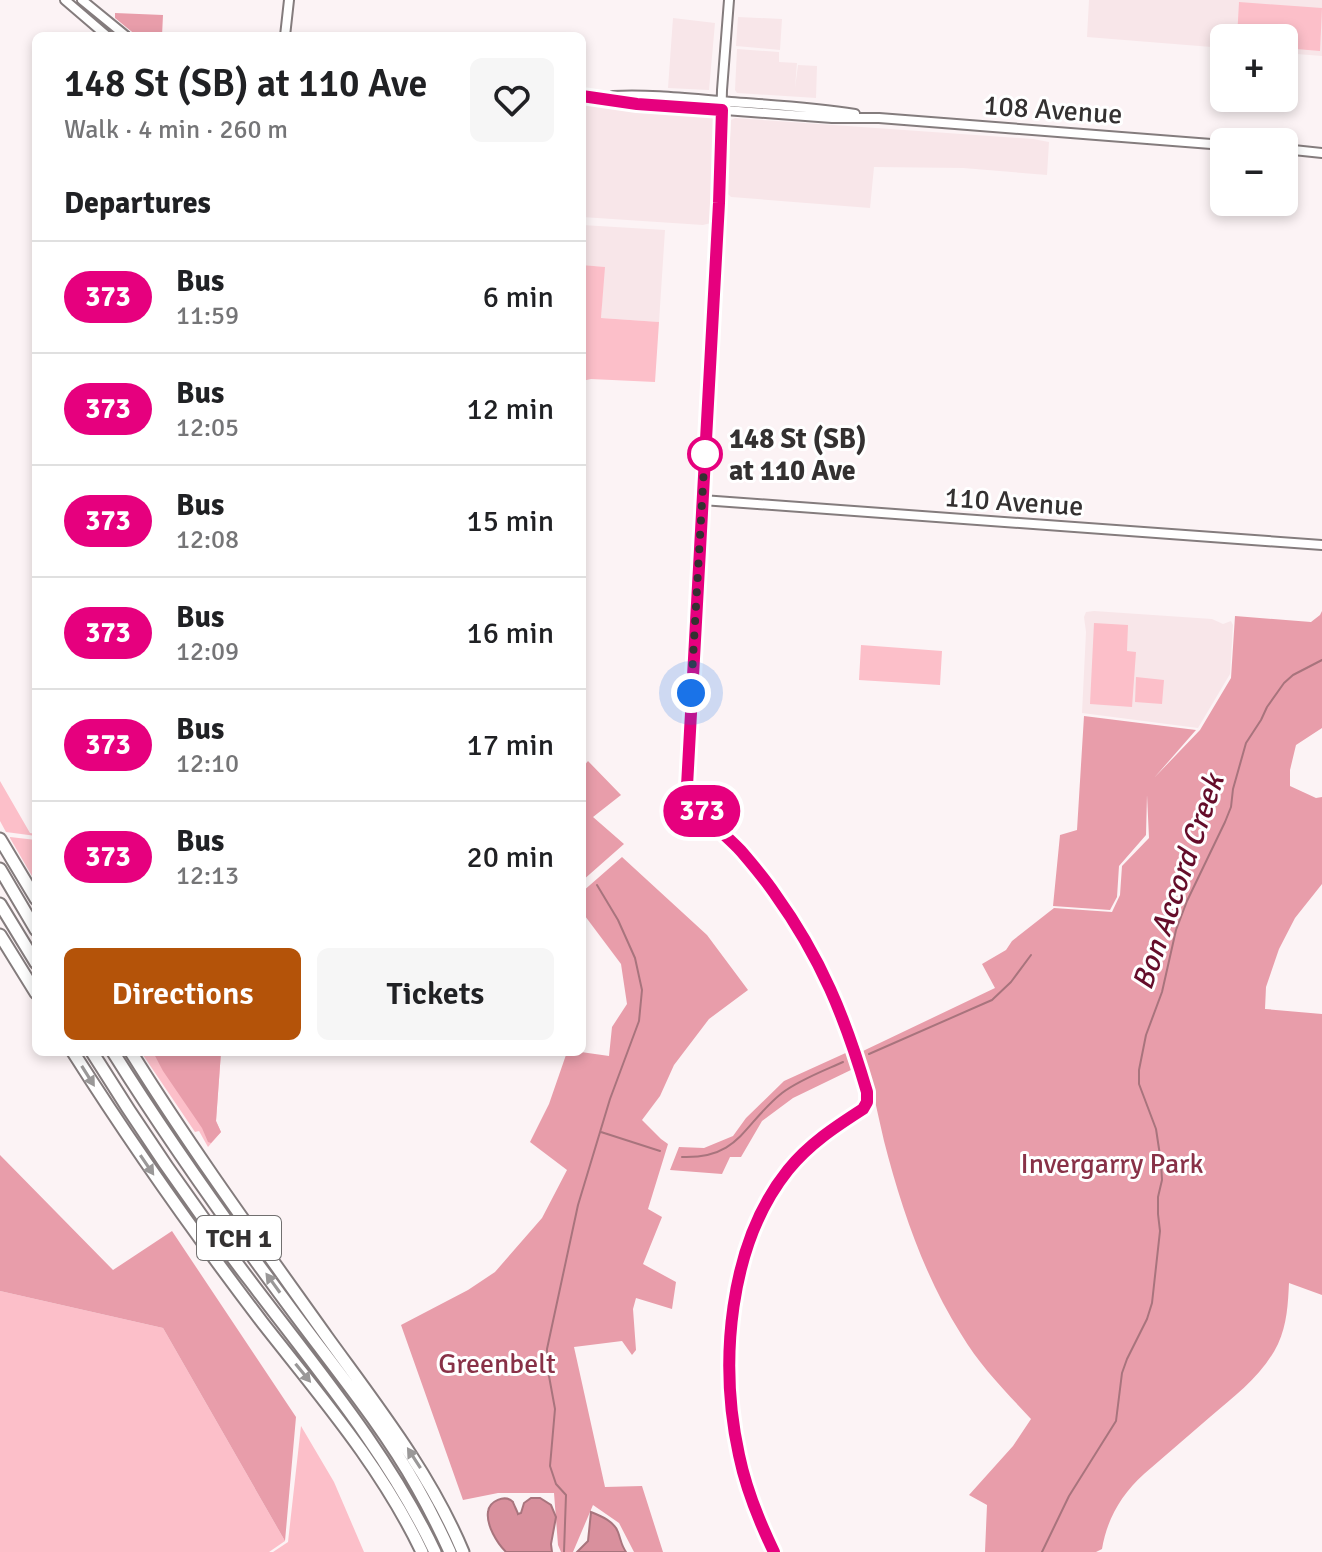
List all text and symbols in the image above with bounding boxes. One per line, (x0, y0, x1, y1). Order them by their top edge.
map controls (1210, 24, 1298, 216)
button: + (1210, 24, 1298, 112)
button: heart (470, 58, 554, 142)
text: 148 St (SB) at 110 Ave (64, 60, 427, 107)
street label: 108 Avenue (982, 88, 1124, 132)
text: Walk · 4 min · 260 m (64, 114, 288, 146)
button: − (1210, 128, 1298, 216)
text: Departures (64, 185, 211, 222)
text: Bus (176, 263, 224, 300)
text: 6 min (483, 279, 554, 316)
text: 373 (85, 280, 131, 314)
text: 11:59 (176, 300, 239, 332)
text: Bus (176, 375, 224, 412)
text: 12 min (467, 391, 554, 428)
text: 373 (85, 392, 131, 426)
text: 12:05 (176, 412, 239, 444)
place label: 148 St (SB) at 110 Ave (729, 422, 867, 488)
marker: 148 St (SB) at 110 Ave (688, 437, 722, 471)
street label: 110 Avenue (943, 480, 1085, 524)
text: Bus (176, 487, 224, 524)
text: 15 min (467, 503, 554, 540)
text: 373 (85, 504, 131, 538)
text: 12:08 (176, 524, 239, 556)
text: Bus (176, 599, 224, 636)
text: 16 min (467, 615, 554, 652)
text: 373 (85, 616, 131, 650)
text: 12:09 (176, 636, 239, 668)
your location (671, 673, 711, 713)
text: Bus (176, 711, 224, 748)
text: 17 min (467, 727, 554, 764)
text: 373 (85, 728, 131, 762)
text: 12:10 (176, 748, 239, 780)
water label: Bon Accord Creek (1124, 767, 1234, 995)
line badge: 373 (656, 785, 748, 837)
text: 373 (679, 794, 725, 828)
text: Bus (176, 823, 224, 860)
text: 20 min (467, 839, 554, 876)
text: 373 (85, 840, 131, 874)
text: 12:13 (176, 860, 239, 892)
button: Directions (64, 948, 301, 1040)
button: Tickets (317, 948, 554, 1040)
one-way arrow (81, 1065, 95, 1087)
park label: Invergarry Park (1021, 1147, 1203, 1181)
one-way arrow (139, 1154, 154, 1175)
road number: TCH 1 (197, 1216, 281, 1260)
one-way arrow (265, 1273, 281, 1294)
park label: Greenbelt (438, 1347, 556, 1381)
one-way arrow (294, 1362, 311, 1382)
one-way arrow (407, 1447, 421, 1469)

